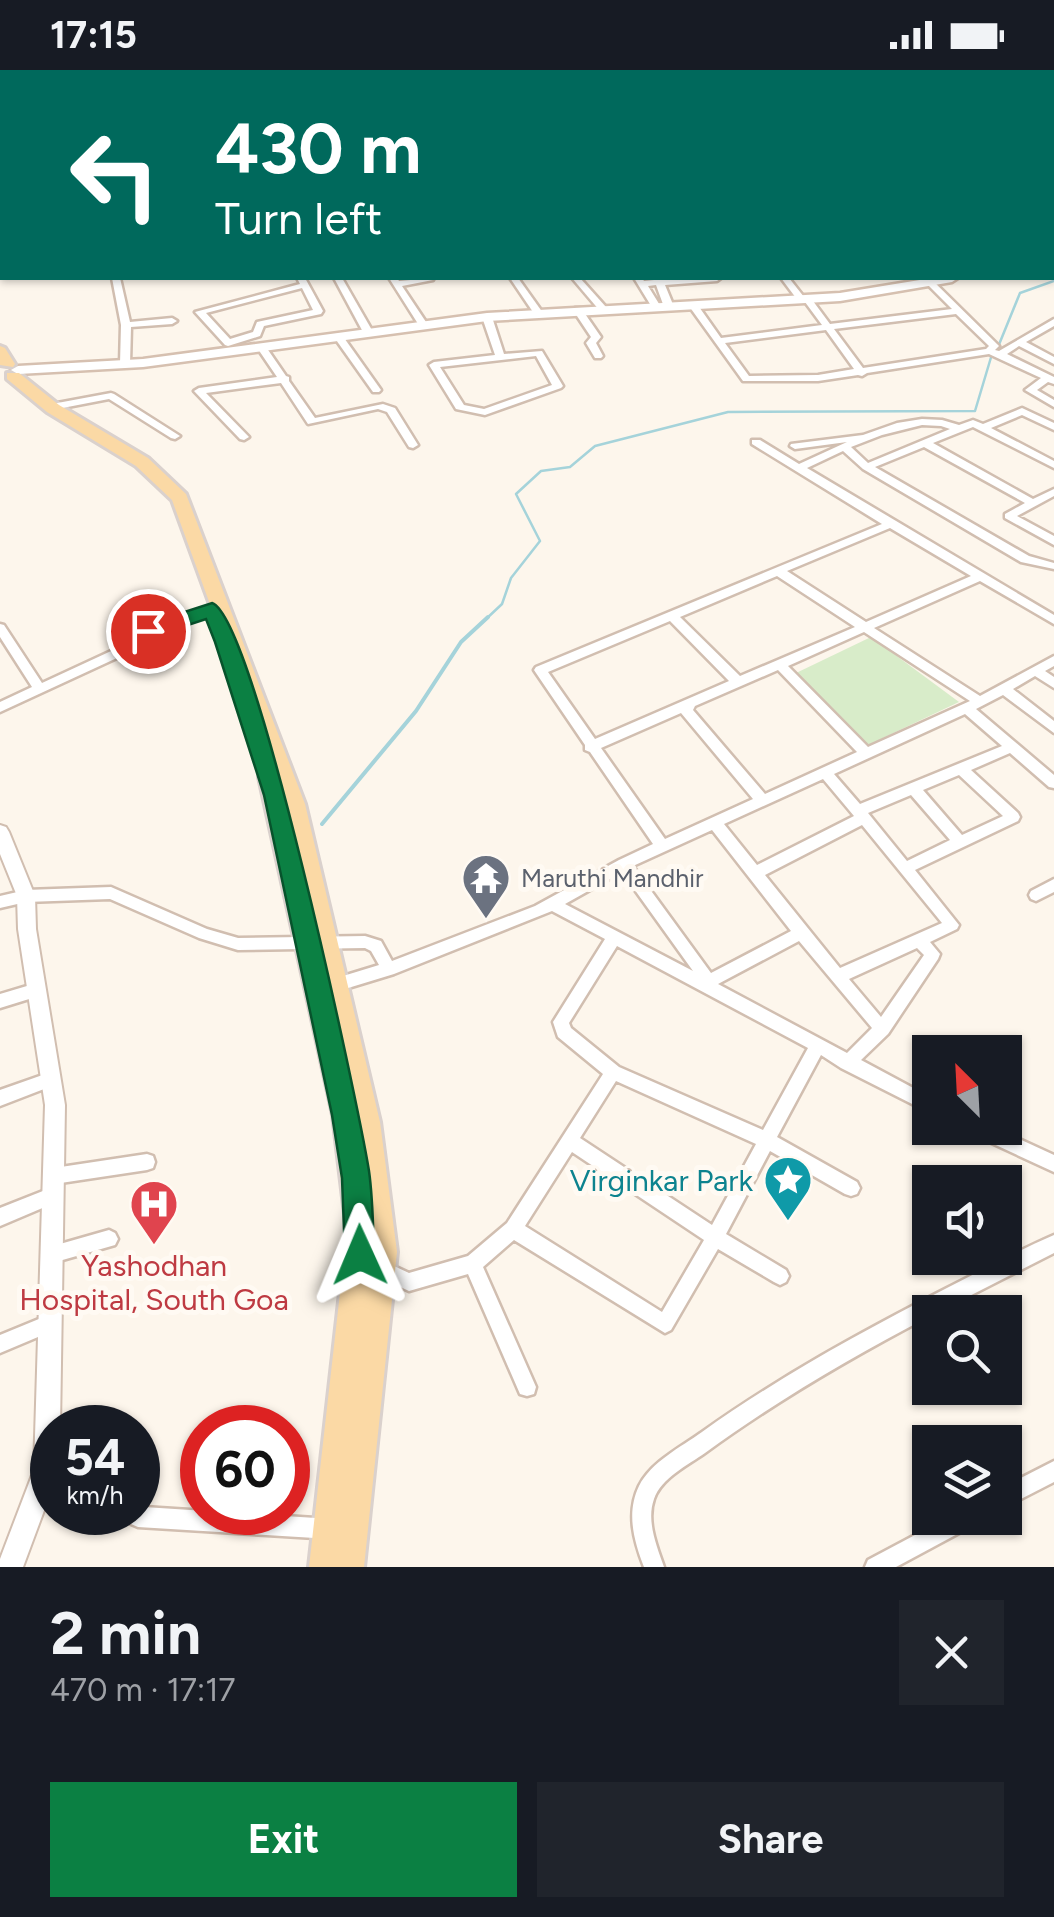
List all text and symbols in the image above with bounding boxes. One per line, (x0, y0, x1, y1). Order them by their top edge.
text: 17:15 (50, 12, 137, 58)
text: 430 m (215, 106, 421, 191)
icon: left (50, 110, 180, 240)
text: Turn left (215, 191, 382, 245)
pin (106, 589, 191, 674)
icon: arrive (121, 604, 176, 659)
temple icon: Maruthi Mandhir (460, 852, 512, 920)
place label: Maruthi Mandhir (521, 863, 704, 893)
north arrow (912, 1035, 1022, 1145)
map controls (912, 1035, 1022, 1535)
place icon: Virginkar Park (762, 1154, 814, 1222)
place label: Virginkar Park (570, 1162, 753, 1199)
button: sound (912, 1165, 1022, 1275)
hospital icon: Yashodhan Hospital, South Goa (128, 1178, 180, 1246)
position arrow (308, 1203, 412, 1307)
place label: Yashodhan Hospital, South Goa (19, 1247, 289, 1318)
button: search (912, 1295, 1022, 1405)
speed limit sign: 60 (180, 1405, 310, 1535)
button: layers (912, 1425, 1022, 1535)
text: 54 (65, 1427, 125, 1488)
text: km/h (66, 1480, 124, 1510)
text: 2 min (50, 1597, 201, 1669)
button: close (899, 1600, 1004, 1705)
text: 470 m · 17:17 (50, 1671, 236, 1709)
button: Exit (50, 1782, 517, 1897)
button: Share (537, 1782, 1004, 1897)

